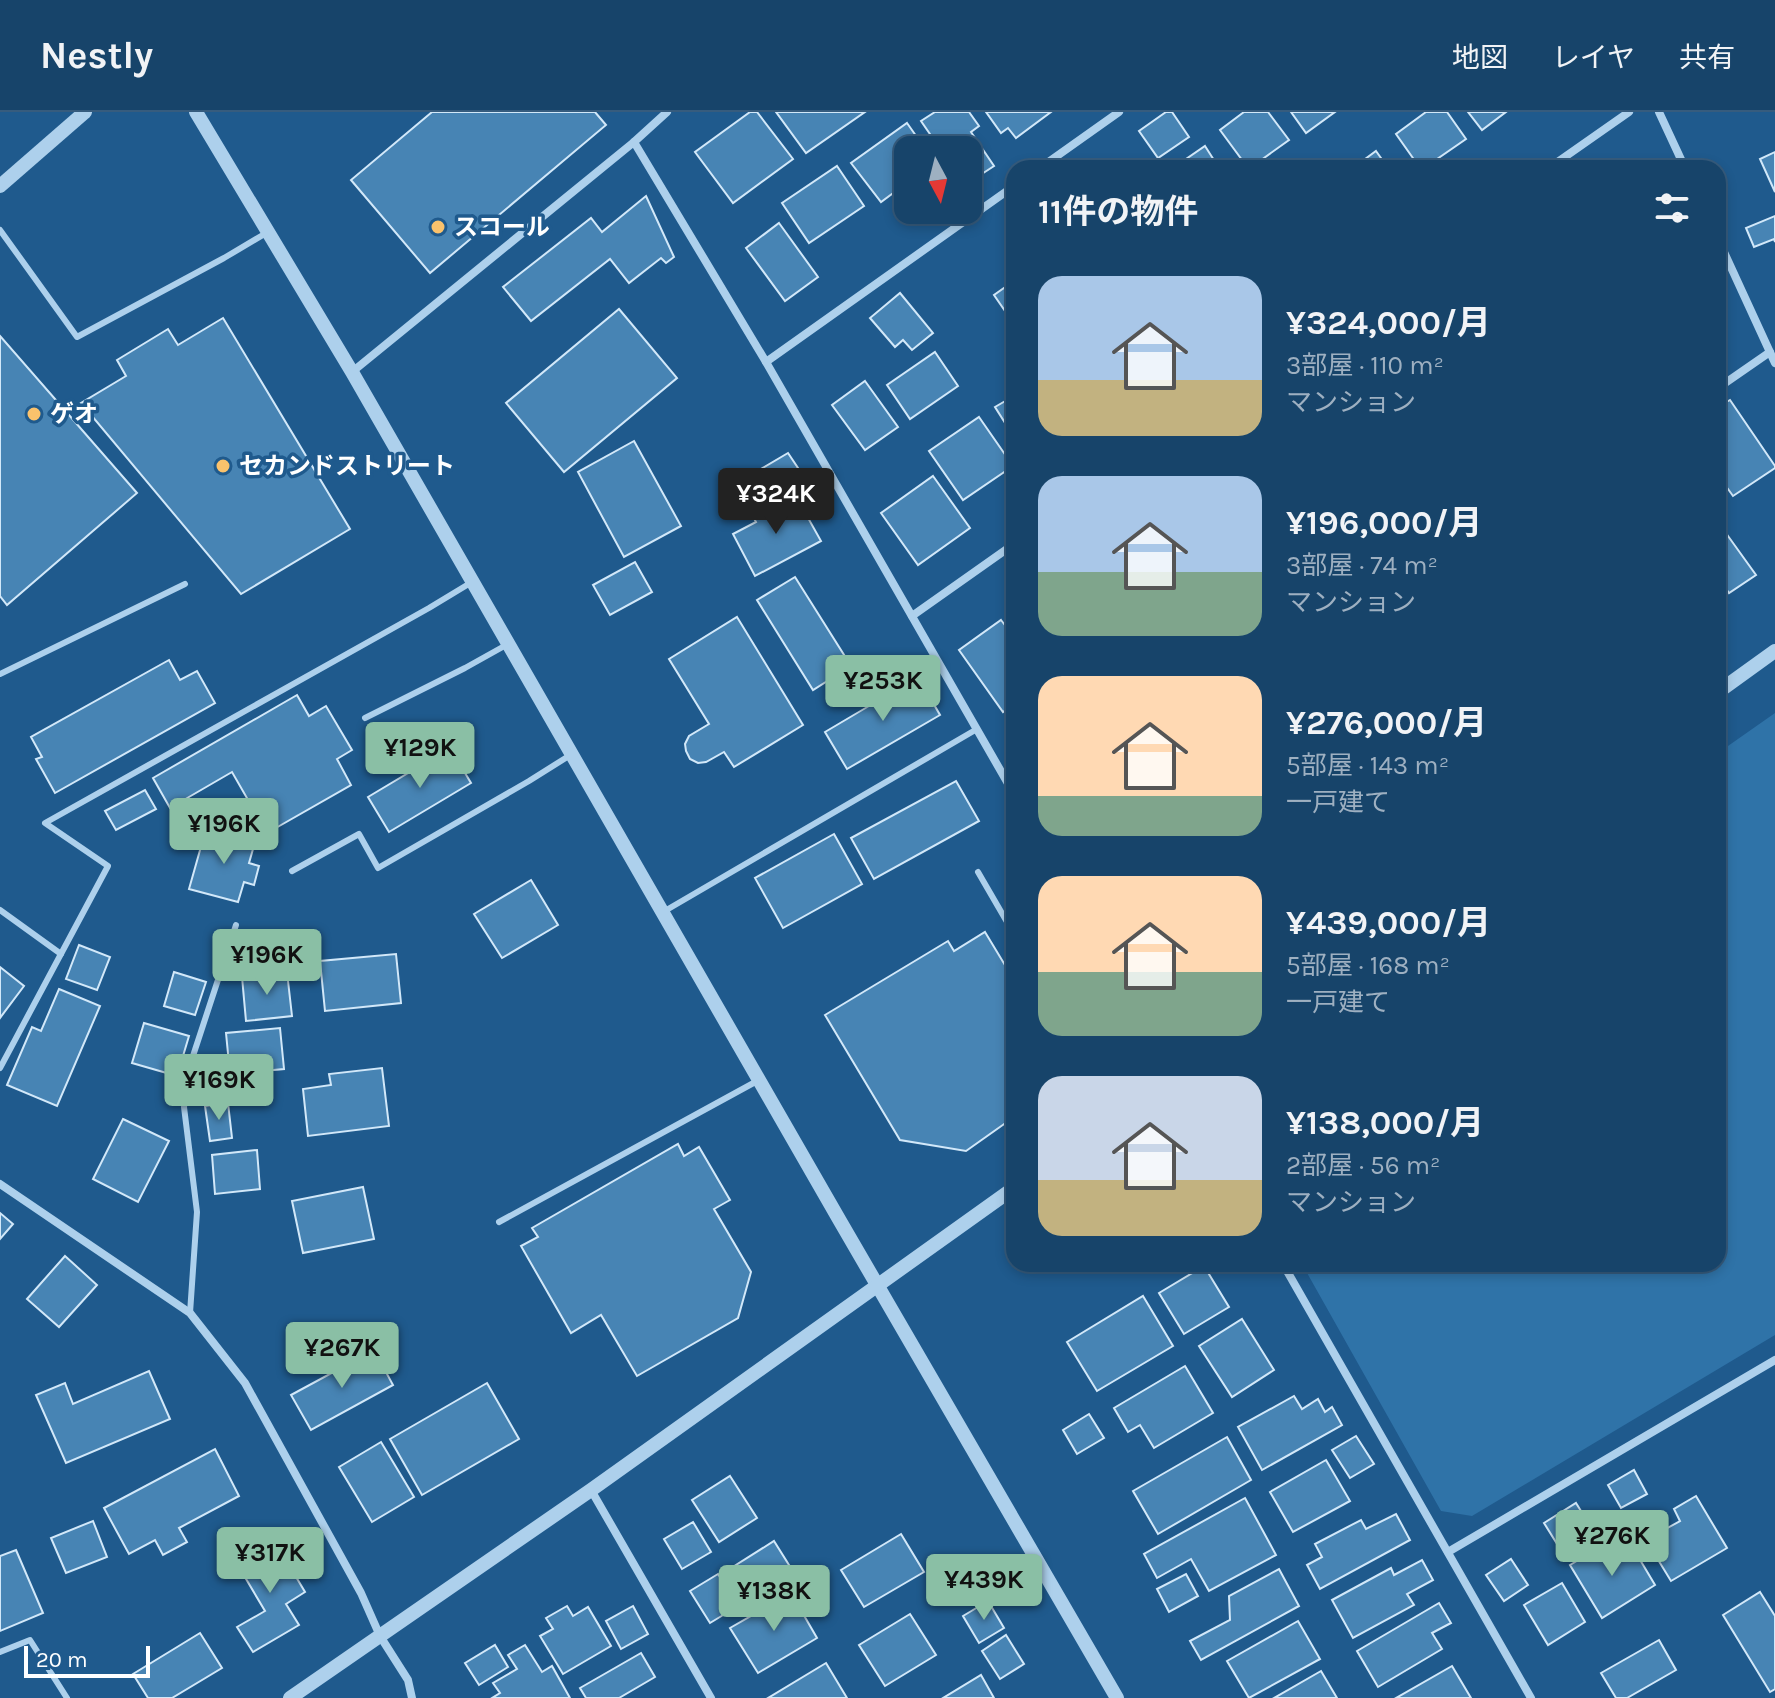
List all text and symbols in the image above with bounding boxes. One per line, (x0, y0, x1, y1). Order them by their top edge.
text: Nestly (40, 33, 153, 78)
text: 地図 (1452, 41, 1508, 74)
text: レイヤ (1552, 41, 1635, 74)
text: 共有 (1679, 41, 1735, 74)
north arrow (894, 136, 982, 224)
map controls (894, 136, 982, 224)
icon: filters (1650, 186, 1694, 230)
text: 11件の物件 (1038, 192, 1198, 232)
place label: スコール (454, 213, 550, 241)
marker: スコール (429, 218, 447, 236)
text: ¥324,000/月 (1286, 303, 1491, 343)
icon: home (1102, 308, 1198, 404)
text: 3部屋 · 110 m² (1286, 350, 1444, 381)
text: マンション (1286, 387, 1416, 418)
place label: ゲオ (50, 400, 98, 428)
marker: ゲオ (25, 405, 43, 423)
place label: セカンドストリート (239, 452, 455, 480)
marker: セカンドストリート (214, 457, 232, 475)
pin: ¥324K (720, 468, 832, 536)
text: ¥324K (736, 478, 816, 509)
text: ¥196,000/月 (1286, 503, 1483, 543)
icon: home (1102, 508, 1198, 604)
text: 3部屋 · 74 m² (1286, 550, 1438, 581)
text: マンション (1286, 587, 1416, 618)
pin: ¥253K (827, 655, 939, 723)
text: ¥253K (843, 665, 923, 696)
text: ¥276,000/月 (1286, 703, 1487, 743)
icon: home (1102, 708, 1198, 804)
pin: ¥129K (364, 722, 476, 790)
text: ¥129K (383, 732, 457, 763)
text: 5部屋 · 143 m² (1286, 750, 1449, 781)
text: 一戸建て (1286, 787, 1390, 818)
pin: ¥196K (168, 798, 280, 866)
text: ¥196K (187, 808, 261, 839)
text: ¥439,000/月 (1286, 903, 1491, 943)
icon: home (1102, 908, 1198, 1004)
pin: ¥196K (211, 929, 323, 997)
text: ¥196K (230, 939, 304, 970)
text: 5部屋 · 168 m² (1286, 950, 1450, 981)
text: 一戸建て (1286, 987, 1390, 1018)
pin: ¥169K (163, 1054, 275, 1122)
text: ¥169K (182, 1064, 256, 1095)
text: ¥138,000/月 (1286, 1103, 1484, 1143)
icon: home (1102, 1108, 1198, 1204)
text: 2部屋 · 56 m² (1286, 1150, 1441, 1181)
text: マンション (1286, 1187, 1416, 1218)
pin: ¥267K (286, 1322, 398, 1390)
text: ¥267K (304, 1332, 380, 1363)
pin: ¥276K (1556, 1510, 1668, 1578)
text: ¥276K (1574, 1520, 1650, 1551)
pin: ¥317K (214, 1527, 326, 1595)
text: ¥317K (235, 1537, 305, 1568)
pin: ¥439K (928, 1554, 1040, 1622)
text: ¥439K (944, 1564, 1024, 1595)
pin: ¥138K (718, 1565, 830, 1633)
text: ¥138K (737, 1575, 811, 1606)
scale bar (24, 1642, 150, 1678)
text: 20 m (36, 1647, 88, 1673)

